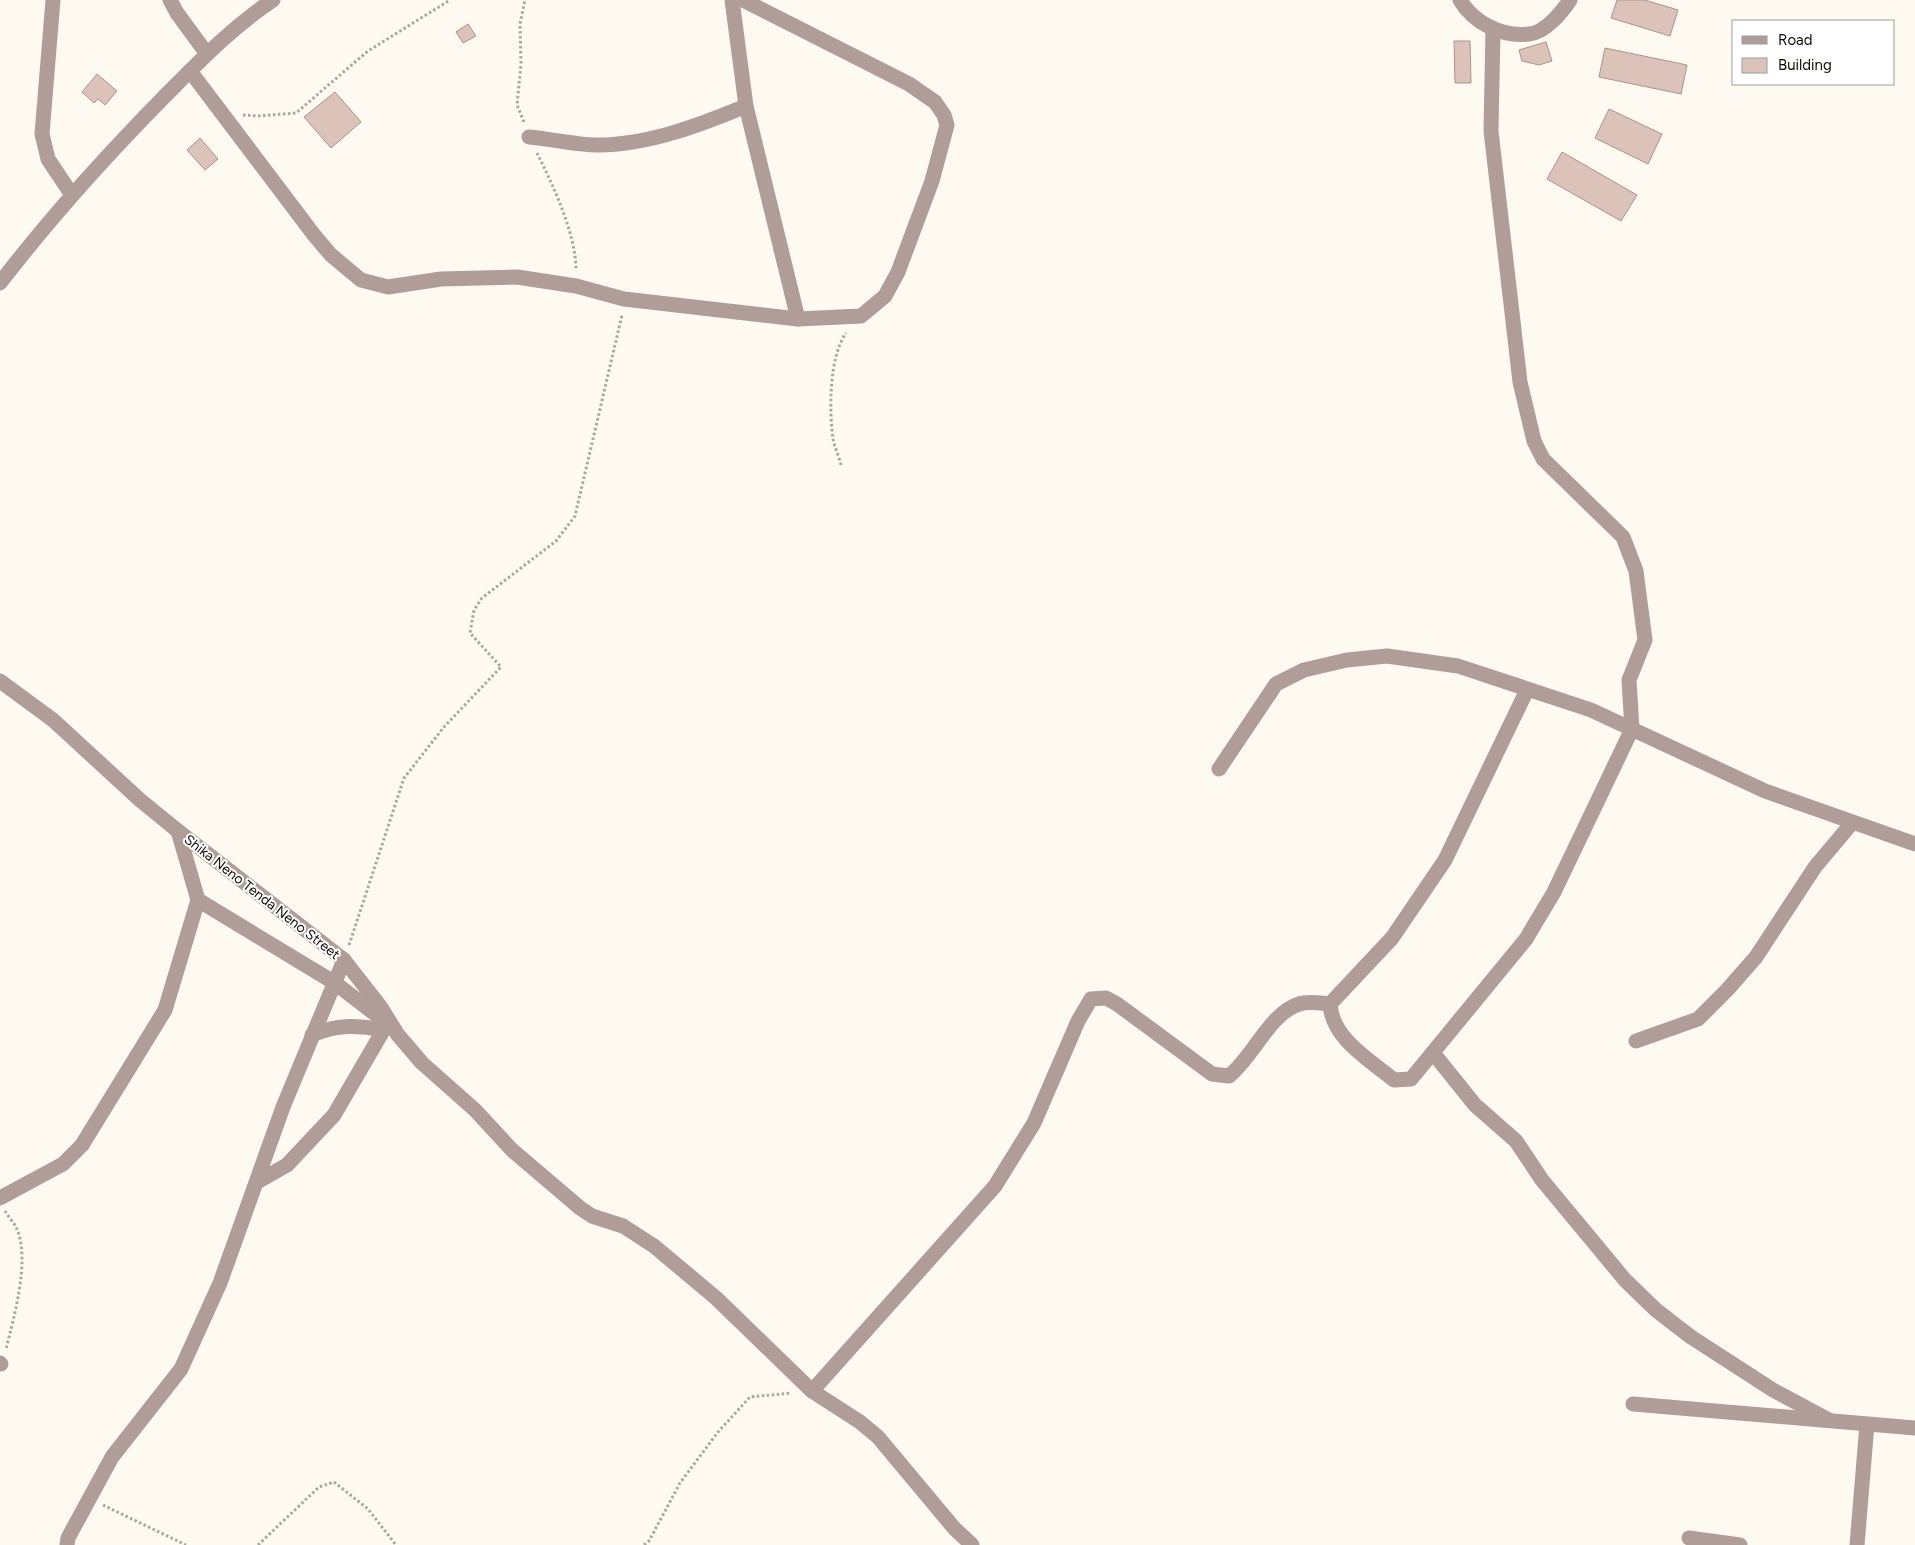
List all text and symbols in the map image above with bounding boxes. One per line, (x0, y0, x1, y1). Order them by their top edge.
legend (1732, 20, 1895, 85)
text: Road (1778, 31, 1813, 49)
text: Building (1778, 56, 1832, 74)
street label: Shika Neno Tenda Neno Street (181, 831, 343, 963)

